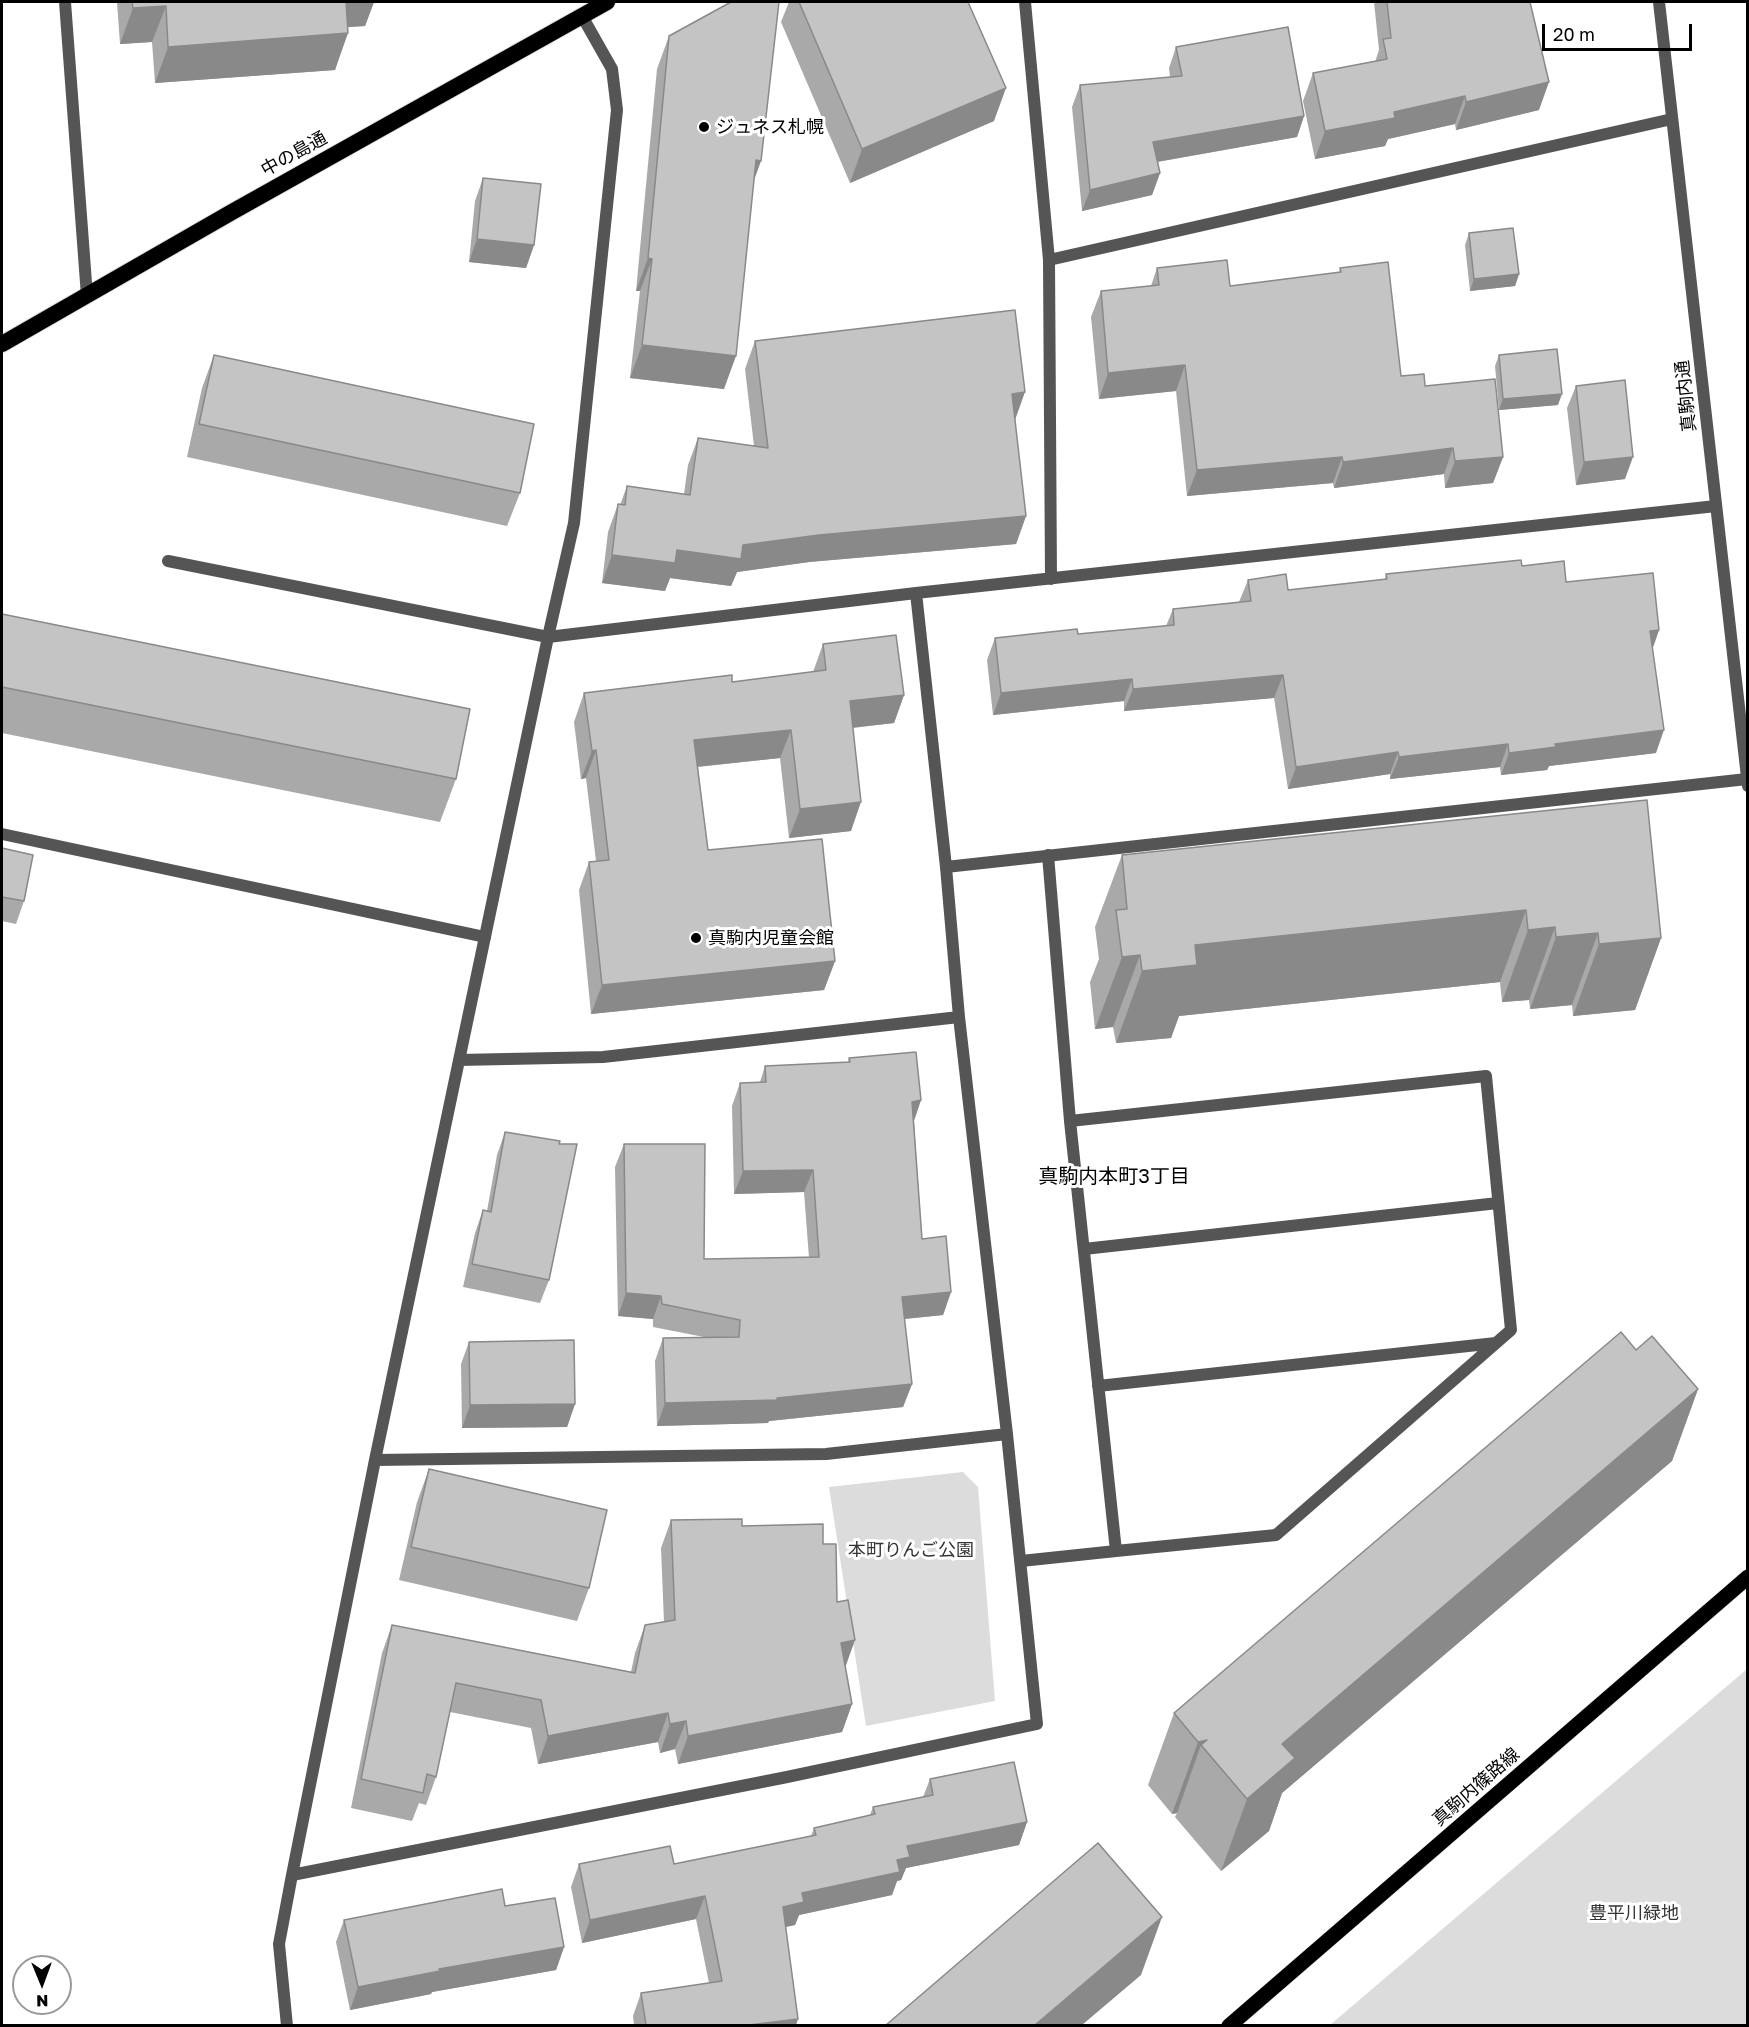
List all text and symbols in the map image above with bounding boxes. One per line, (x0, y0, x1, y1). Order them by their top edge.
scale bar (1545, 12, 1695, 50)
text: 20 m (1553, 23, 1595, 45)
place label: ジュネス札幌 (716, 116, 824, 138)
marker: ジュネス札幌 (697, 120, 711, 134)
street label: 中の島通 (257, 127, 331, 181)
street label: 真駒内通 (1671, 359, 1701, 433)
place label: 真駒内児童会館 (708, 927, 834, 949)
marker: 真駒内児童会館 (689, 931, 703, 945)
district label: 真駒内本町3丁目 (1038, 1165, 1190, 1189)
park label: 本町りんご公園 (848, 1539, 974, 1561)
street label: 真駒内篠路線 (1428, 1743, 1524, 1831)
park label: 豊平川緑地 (1589, 1902, 1679, 1924)
north arrow (12, 1955, 72, 2015)
text: N (36, 1991, 49, 2011)

